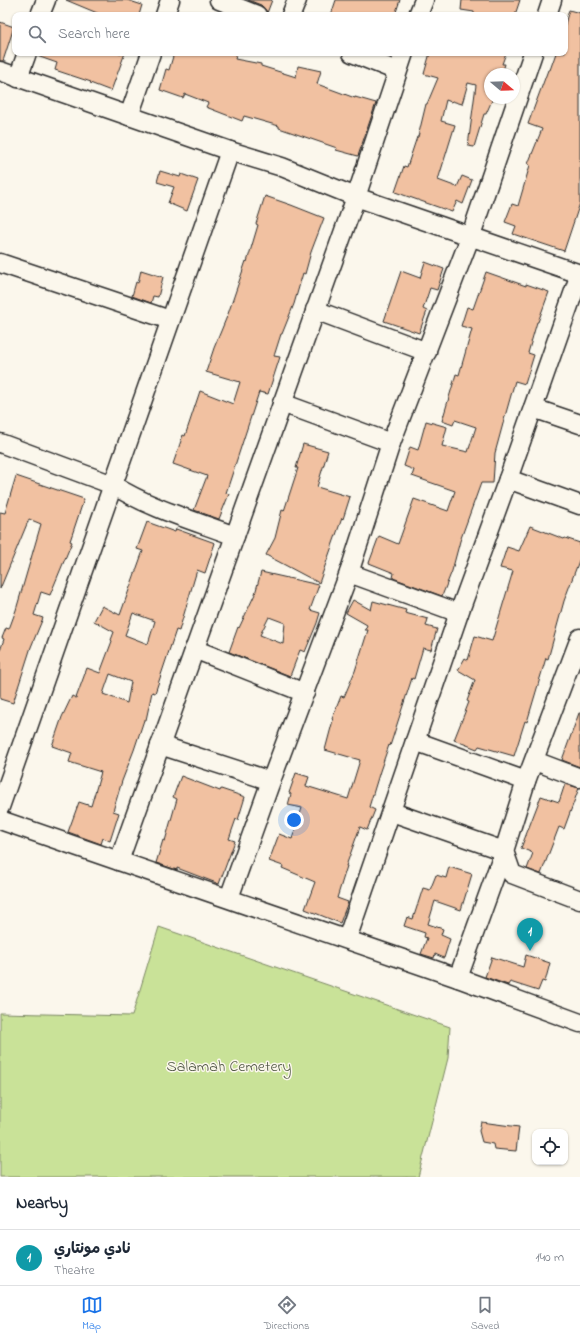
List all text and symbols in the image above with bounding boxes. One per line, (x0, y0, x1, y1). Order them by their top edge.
search box (12, 12, 568, 56)
icon: search (26, 23, 48, 45)
text: Search here (58, 23, 130, 45)
north arrow (484, 68, 520, 104)
your location (284, 810, 304, 830)
pin: 1 (517, 918, 543, 951)
park label: Salamah Cemetery (167, 1055, 292, 1079)
map controls (532, 1129, 568, 1165)
button: locate (532, 1129, 568, 1165)
text: Nearby (16, 1191, 68, 1216)
text: نادي مونتاري (54, 1238, 131, 1260)
text: 1 (27, 1248, 31, 1267)
text: 140 m (536, 1248, 564, 1267)
text: Theatre (54, 1261, 95, 1280)
tab: Map (81, 1294, 103, 1334)
tab: Directions (264, 1294, 309, 1334)
tab: Saved (471, 1294, 499, 1334)

